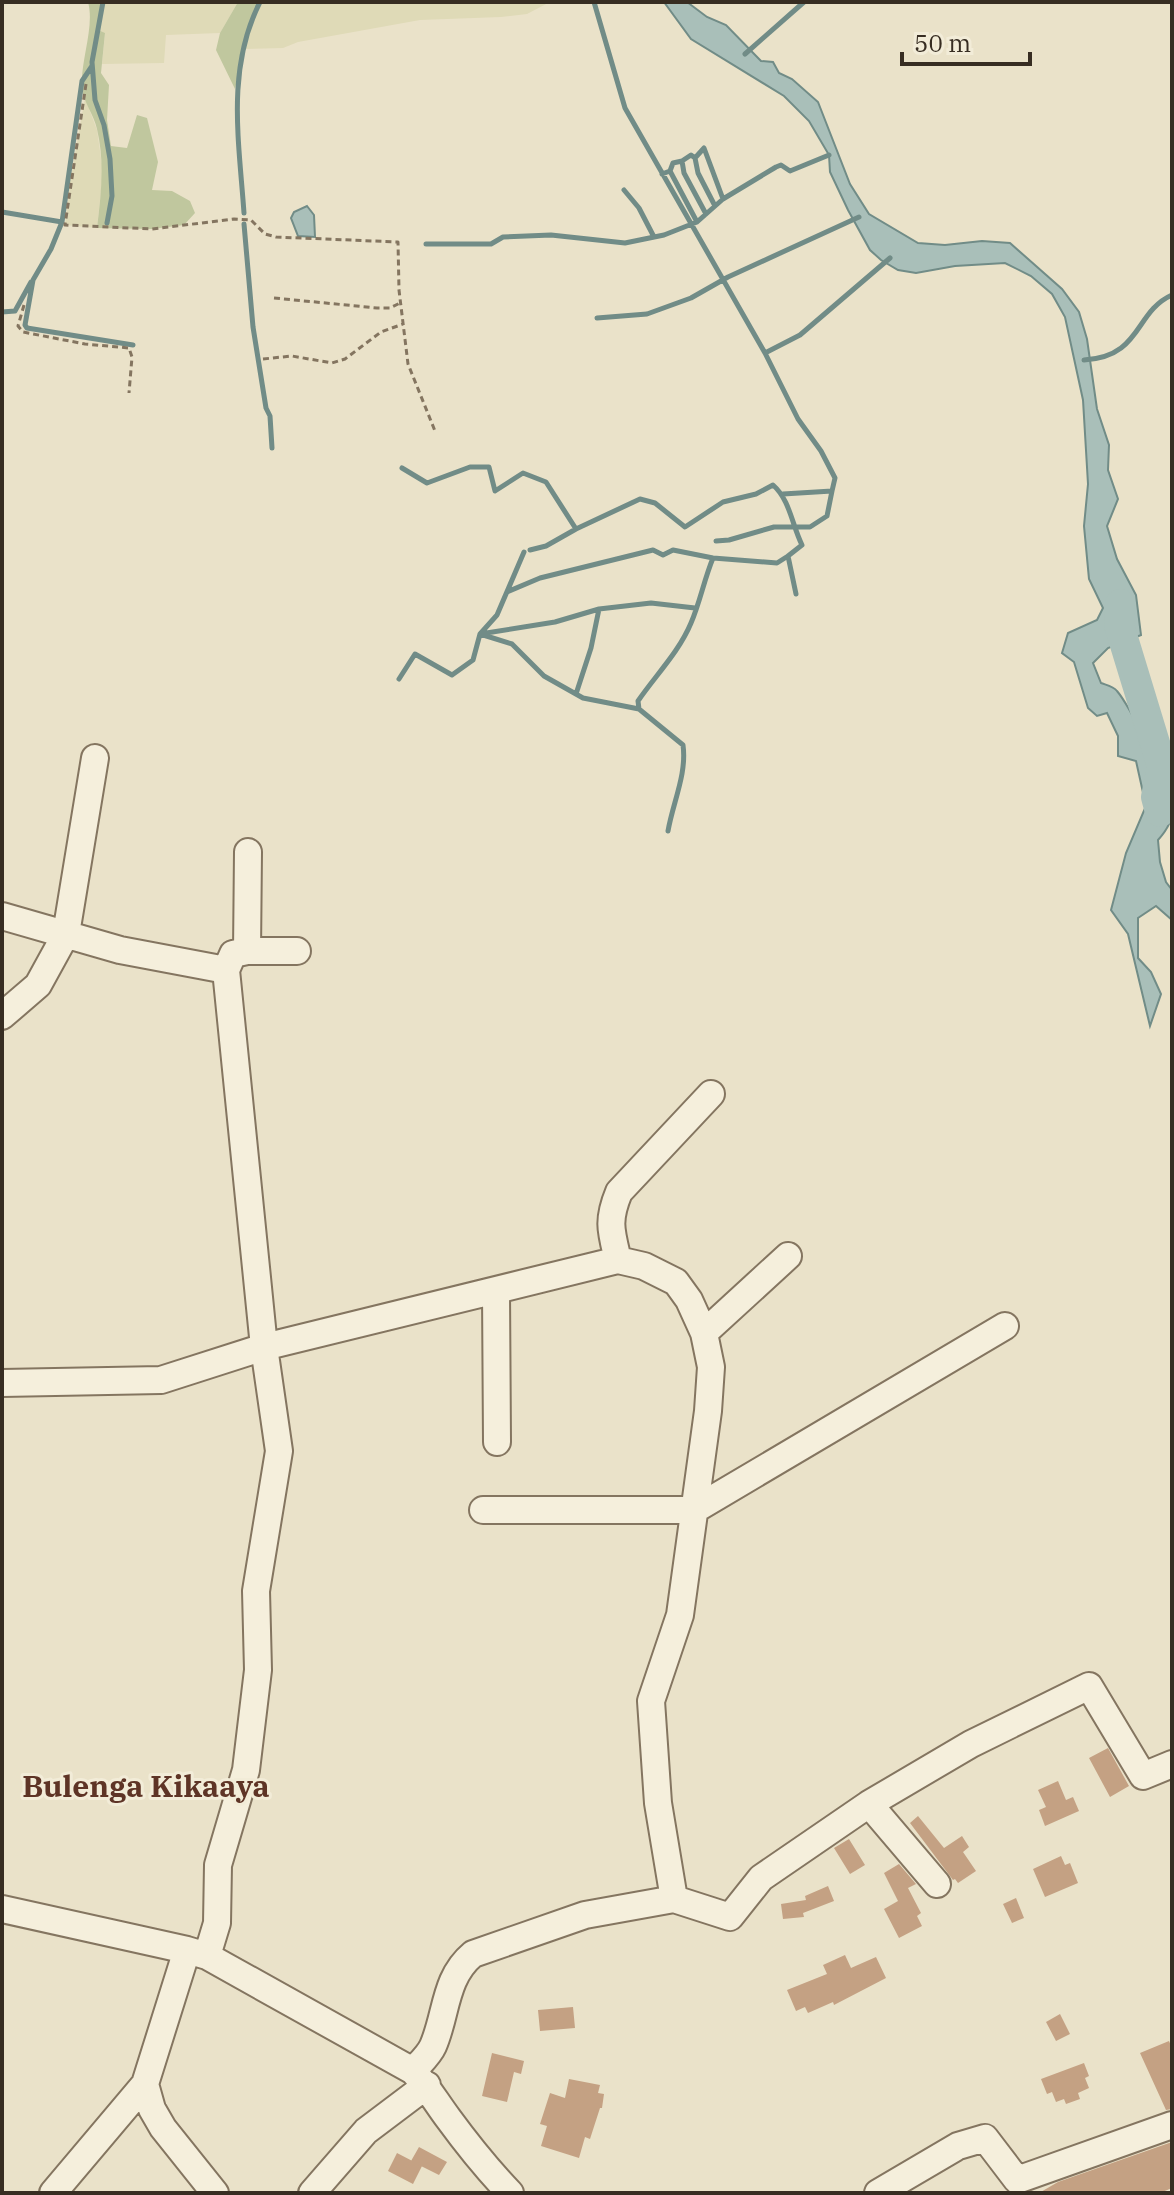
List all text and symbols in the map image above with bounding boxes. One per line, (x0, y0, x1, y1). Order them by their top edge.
scale bar (902, 16, 1030, 66)
text: 50 m (914, 27, 971, 59)
district label: Bulenga Kikaaya (22, 1766, 270, 1805)

